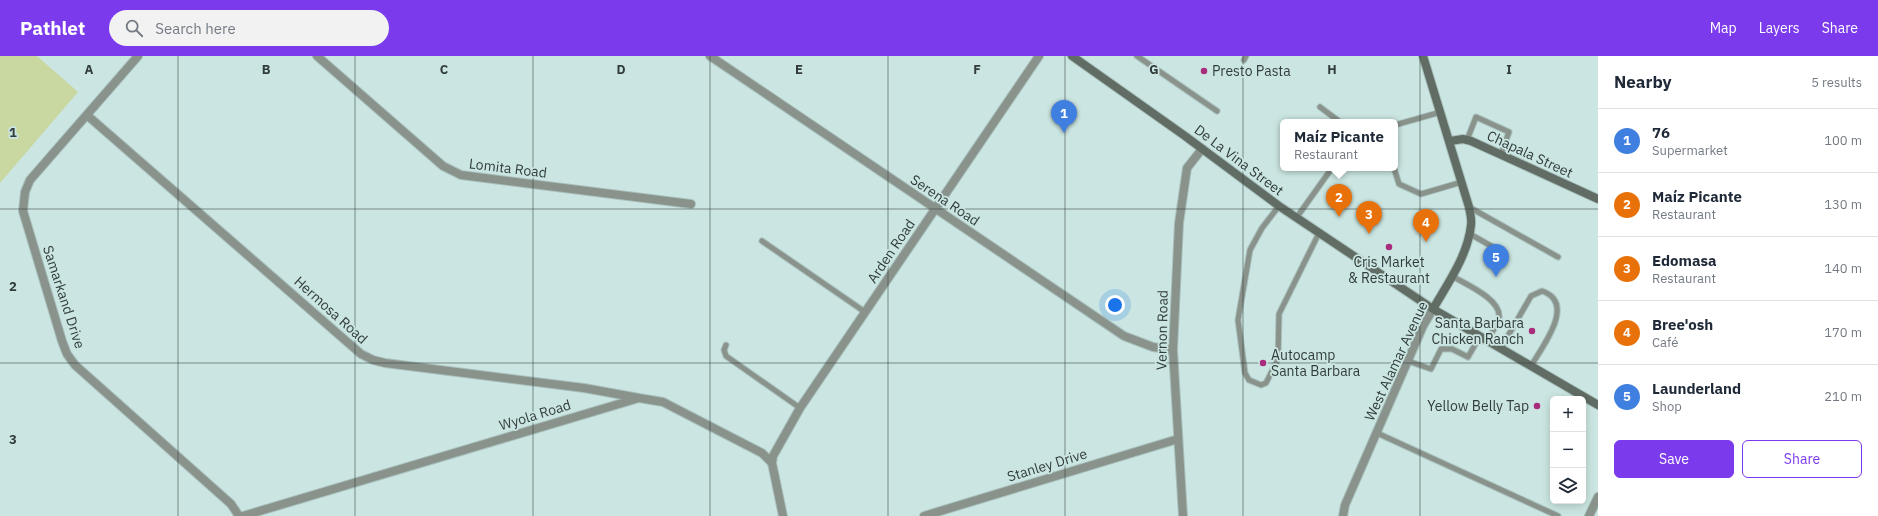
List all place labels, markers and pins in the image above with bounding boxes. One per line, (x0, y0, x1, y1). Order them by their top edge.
place label: Presto Pasta (1212, 62, 1291, 80)
marker: Presto Pasta (1199, 66, 1209, 76)
pin: 1 (1051, 100, 1077, 133)
pin: 2 (1326, 184, 1352, 217)
pin: 3 (1356, 201, 1382, 234)
pin: 4 (1413, 209, 1439, 242)
marker: Cris Market & Restaurant (1384, 242, 1394, 252)
pin: 5 (1483, 244, 1509, 277)
place label: Cris Market & Restaurant (1348, 253, 1430, 287)
place label: Santa Barbara Chicken Ranch (1431, 314, 1525, 348)
marker: Santa Barbara Chicken Ranch (1527, 326, 1537, 336)
place label: Autocamp Santa Barbara (1271, 346, 1361, 380)
marker: Autocamp Santa Barbara (1258, 358, 1268, 368)
place label: Yellow Belly Tap (1427, 397, 1529, 415)
marker: Yellow Belly Tap (1532, 401, 1542, 411)

